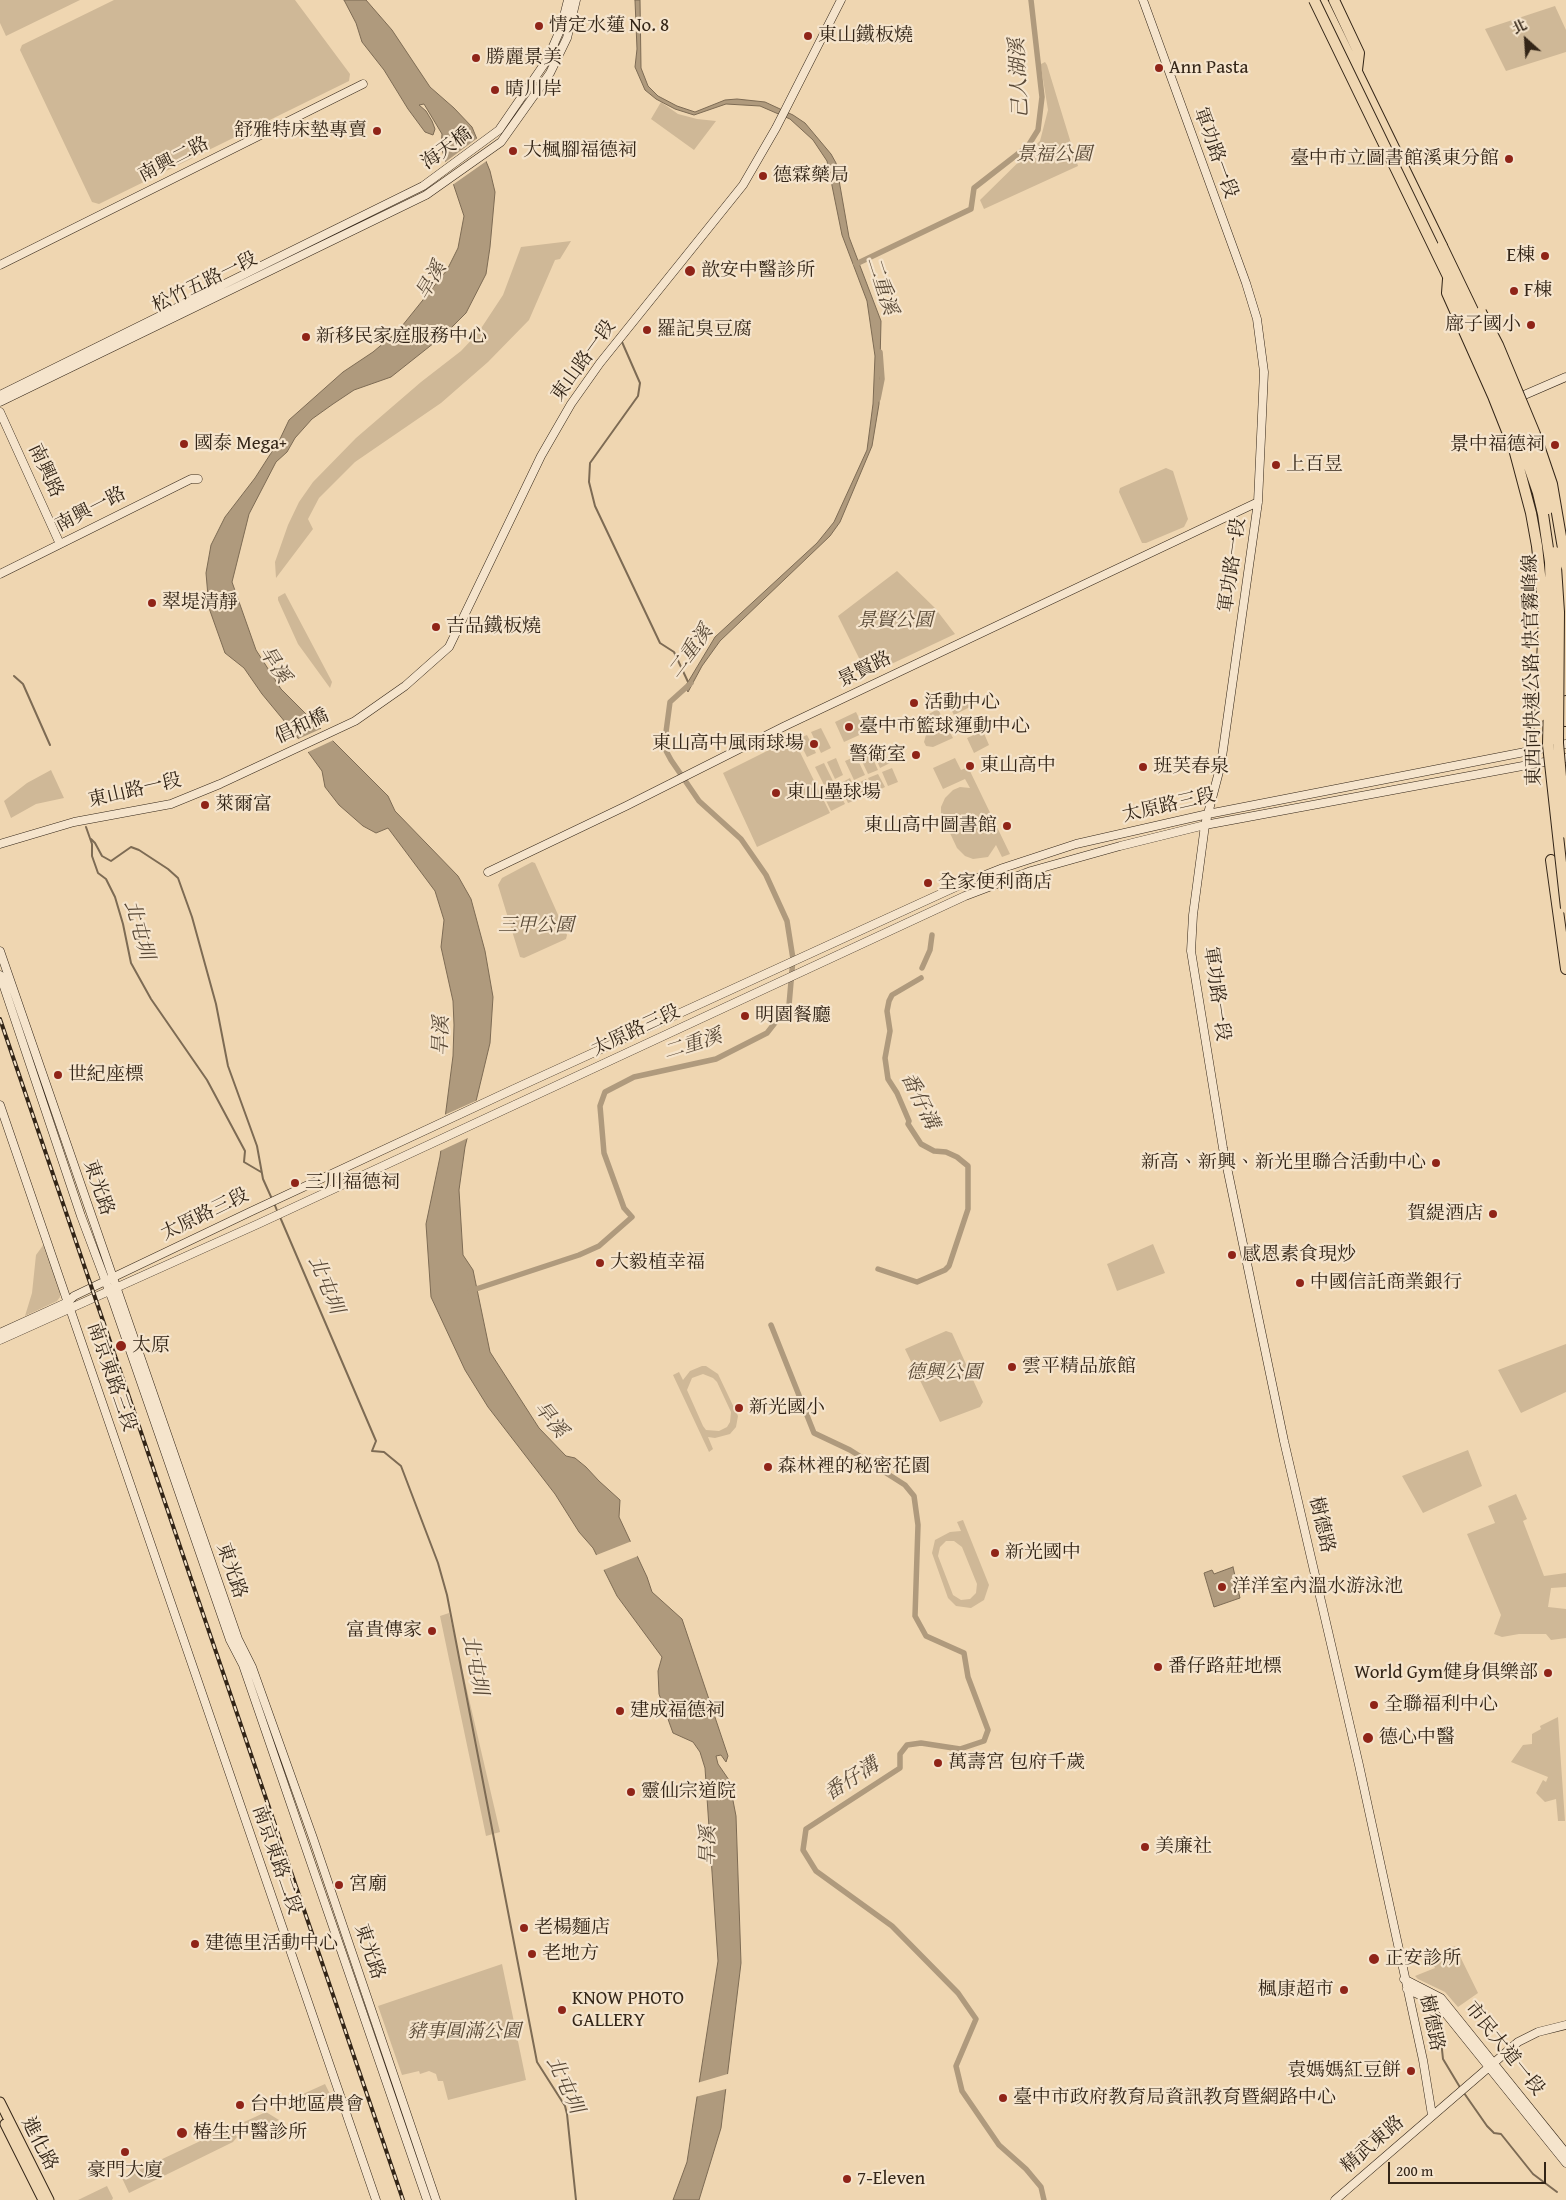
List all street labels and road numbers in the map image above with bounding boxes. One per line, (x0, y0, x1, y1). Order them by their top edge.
street label: 軍功路一段 (1188, 104, 1242, 202)
street label: 海天橋 (417, 123, 477, 175)
street label: 南興二路 (135, 133, 213, 187)
street label: 松竹五路一段 (149, 248, 261, 318)
street label: 東山路一段 (547, 316, 621, 406)
street label: 南興路 (23, 440, 67, 502)
street label: 南興一路 (52, 483, 130, 537)
street label: 軍功路一段 (1215, 516, 1251, 614)
street label: 東西向快速公路 快官霧峰線 (1520, 554, 1546, 786)
street label: 景賢路 (834, 647, 896, 693)
street label: 倡和橋 (271, 705, 333, 749)
street label: 東山路一段 (86, 769, 184, 813)
street label: 太原路三段 (1120, 784, 1218, 828)
street label: 軍功路一段 (1198, 945, 1234, 1043)
street label: 太原路三段 (588, 1001, 684, 1061)
street label: 東光路 (78, 1157, 118, 1219)
street label: 太原路三段 (157, 1184, 253, 1246)
street label: 南京東路三段 (82, 1319, 140, 1435)
street label: 樹德路 (1303, 1495, 1339, 1555)
street label: 東光路 (211, 1540, 251, 1602)
street label: 南京東路二段 (247, 1802, 305, 1918)
street label: 東光路 (349, 1921, 389, 1983)
street label: 樹德路 (1414, 1993, 1448, 2053)
street label: 市民大道一段 (1459, 1998, 1549, 2100)
street label: 精武東路 (1337, 2111, 1409, 2179)
street label: 進化路 (16, 2113, 62, 2175)

